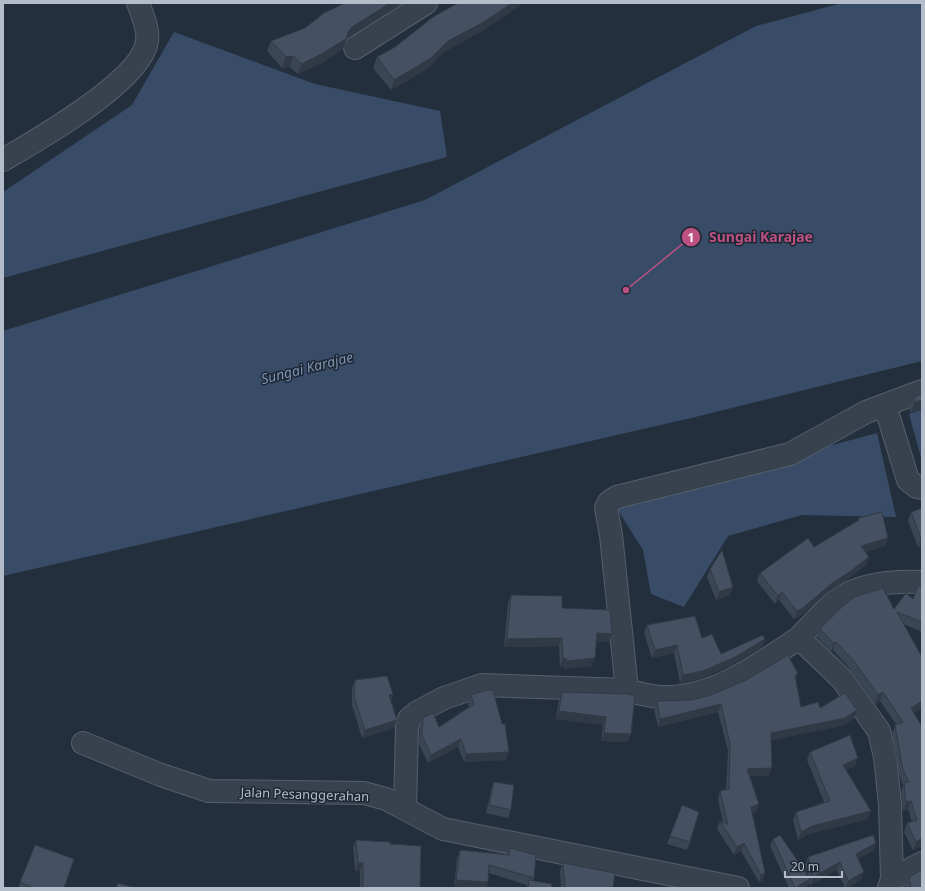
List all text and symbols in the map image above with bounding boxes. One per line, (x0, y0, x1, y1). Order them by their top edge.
callout: Sungai Karajae (681, 224, 821, 250)
text: Sungai Karajae (709, 227, 813, 246)
text: 1 (688, 229, 694, 246)
water label: Sungai Karajae (259, 347, 355, 388)
street label: Jalan Pesanggerahan (238, 783, 370, 805)
scale bar (785, 853, 842, 879)
text: 20 m (791, 858, 819, 875)

